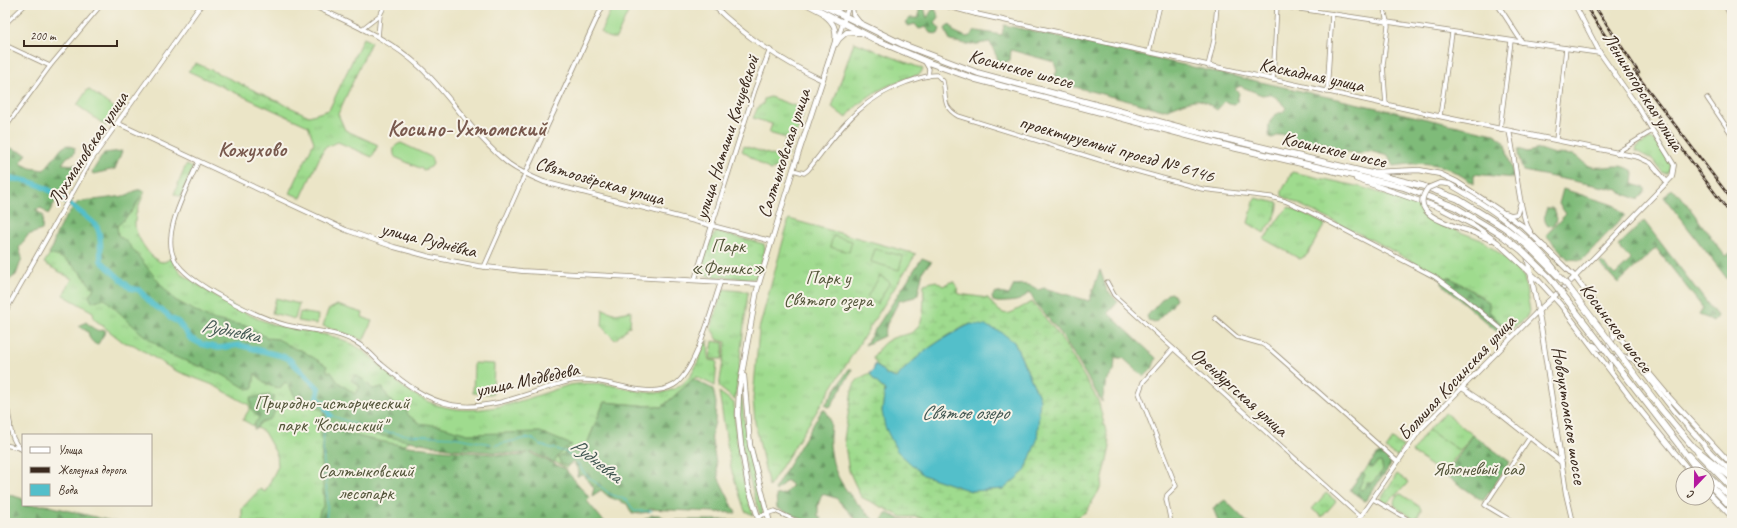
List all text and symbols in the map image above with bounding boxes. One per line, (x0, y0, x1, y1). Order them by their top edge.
scale bar (24, 22, 117, 48)
text: 200 m (30, 28, 57, 44)
street label: Лениногорская улица (1597, 28, 1690, 157)
street label: Косинское шоссе (966, 44, 1077, 95)
street label: улица Наташи Качуевской (689, 51, 765, 223)
street label: Каскадная улица (1257, 52, 1368, 98)
street label: Салтыковская улица (752, 84, 817, 221)
street label: Лухмановская улица (42, 86, 134, 210)
street label: проектируемый проезд № 6146 (1016, 110, 1218, 189)
district label: Косино-Ухтомский (387, 114, 549, 143)
street label: Косинское шоссе (1279, 126, 1390, 174)
district label: Кожухово (218, 136, 287, 163)
street label: Святоозёрская улица (533, 151, 668, 211)
street label: улица Руднёвка (377, 216, 481, 264)
park label: Парк «Феникс» (691, 234, 765, 280)
park label: Парк у Святого озера (784, 266, 875, 312)
street label: Косинское шоссе (1575, 278, 1659, 379)
street label: Большая Косинская улица (1392, 309, 1522, 445)
water label: Рудневка (200, 313, 265, 349)
street label: Оренбургская улица (1186, 342, 1294, 443)
street label: Новоухтомское шоссе (1546, 345, 1592, 487)
street label: улица Медведева (472, 357, 583, 403)
park label: Природно-исторический парк "Косинский" (255, 391, 410, 437)
water label: Святое озеро (922, 400, 1011, 425)
water label: Рудневка (566, 432, 630, 490)
legend (22, 434, 152, 506)
text: Улица (58, 442, 83, 458)
park label: Яблоневый сад (1433, 457, 1525, 481)
park label: Салтыковский лесопарк (318, 459, 415, 505)
text: Железная дорога (58, 462, 127, 478)
north arrow (1675, 466, 1715, 506)
text: Вода (58, 482, 79, 498)
text: С (1685, 487, 1696, 503)

